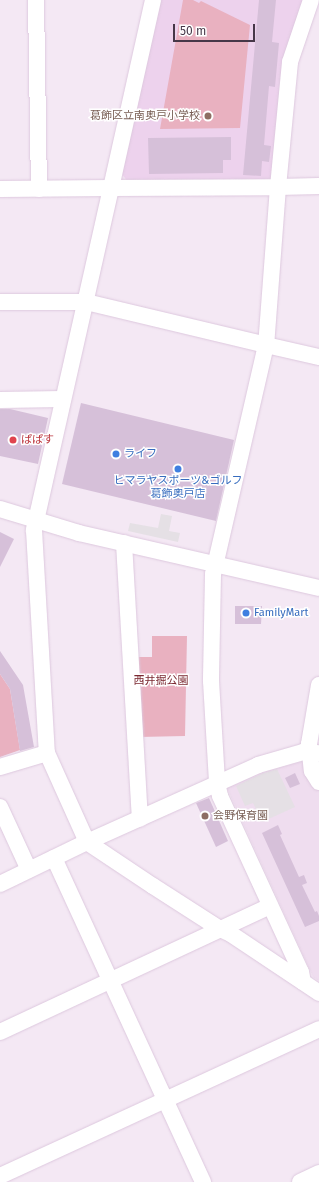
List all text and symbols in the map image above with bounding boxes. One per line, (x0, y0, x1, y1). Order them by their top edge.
scale bar (175, 16, 257, 42)
text: 50 m (180, 24, 206, 38)
place label: 葛飾区立南奥戸小学校 (90, 109, 200, 123)
marker: 葛飾区立南奥戸小学校 (203, 111, 213, 121)
place label: ぱぱす (21, 433, 54, 447)
marker: ぱぱす (8, 435, 18, 445)
place label: ライフ (124, 447, 157, 461)
marker: ライフ (111, 449, 121, 459)
marker: ヒマラヤスポーツ&ゴルフ 葛飾奥戸店 (173, 464, 183, 474)
place label: ヒマラヤスポーツ&ゴルフ 葛飾奥戸店 (113, 475, 243, 501)
place label: FamilyMart (254, 606, 309, 620)
marker: FamilyMart (241, 608, 251, 618)
park label: 西井掘公園 (134, 674, 188, 688)
place label: 会野保育園 (213, 809, 268, 823)
marker: 会野保育園 (200, 811, 210, 821)

